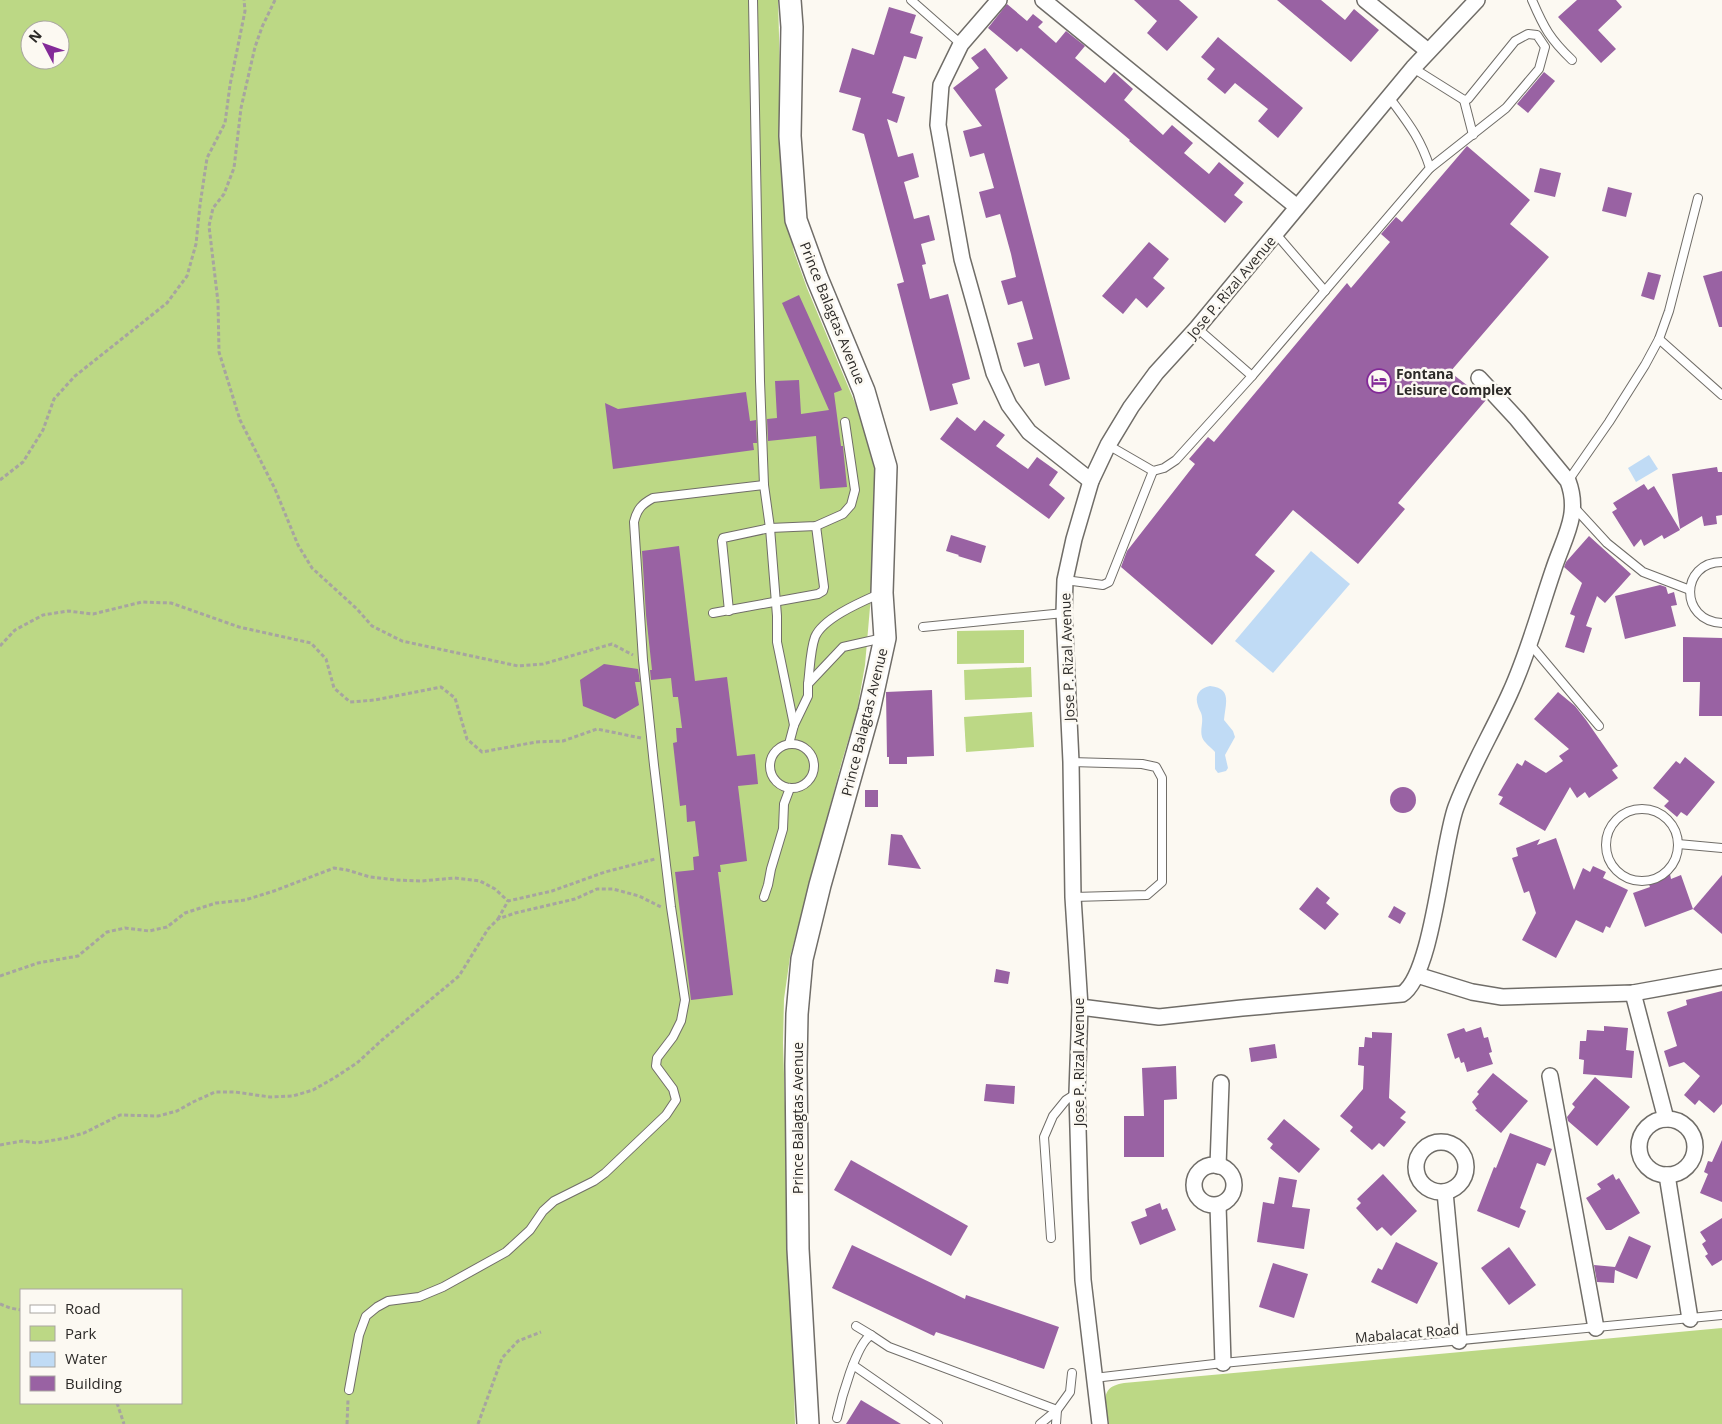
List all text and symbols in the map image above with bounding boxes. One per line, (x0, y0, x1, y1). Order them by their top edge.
north arrow (20, 20, 70, 70)
text: N (24, 26, 46, 47)
street label: Jose P. Rizal Avenue (1181, 232, 1280, 344)
street label: Prince Balagtas Avenue (796, 239, 870, 387)
place label: Fontana Leisure Complex (1396, 364, 1513, 399)
hotel icon: Fontana Leisure Complex (1366, 368, 1392, 394)
street label: Jose P. Rizal Avenue (1055, 592, 1079, 724)
street label: Prince Balagtas Avenue (836, 646, 892, 798)
street label: Jose P. Rizal Avenue (1069, 998, 1088, 1128)
street label: Prince Balagtas Avenue (788, 1042, 807, 1194)
legend (20, 1289, 182, 1404)
text: Road (65, 1298, 101, 1318)
street label: Mabalacat Road (1354, 1319, 1460, 1347)
text: Park (65, 1323, 96, 1343)
text: Water (65, 1348, 107, 1368)
text: Building (65, 1373, 122, 1393)

